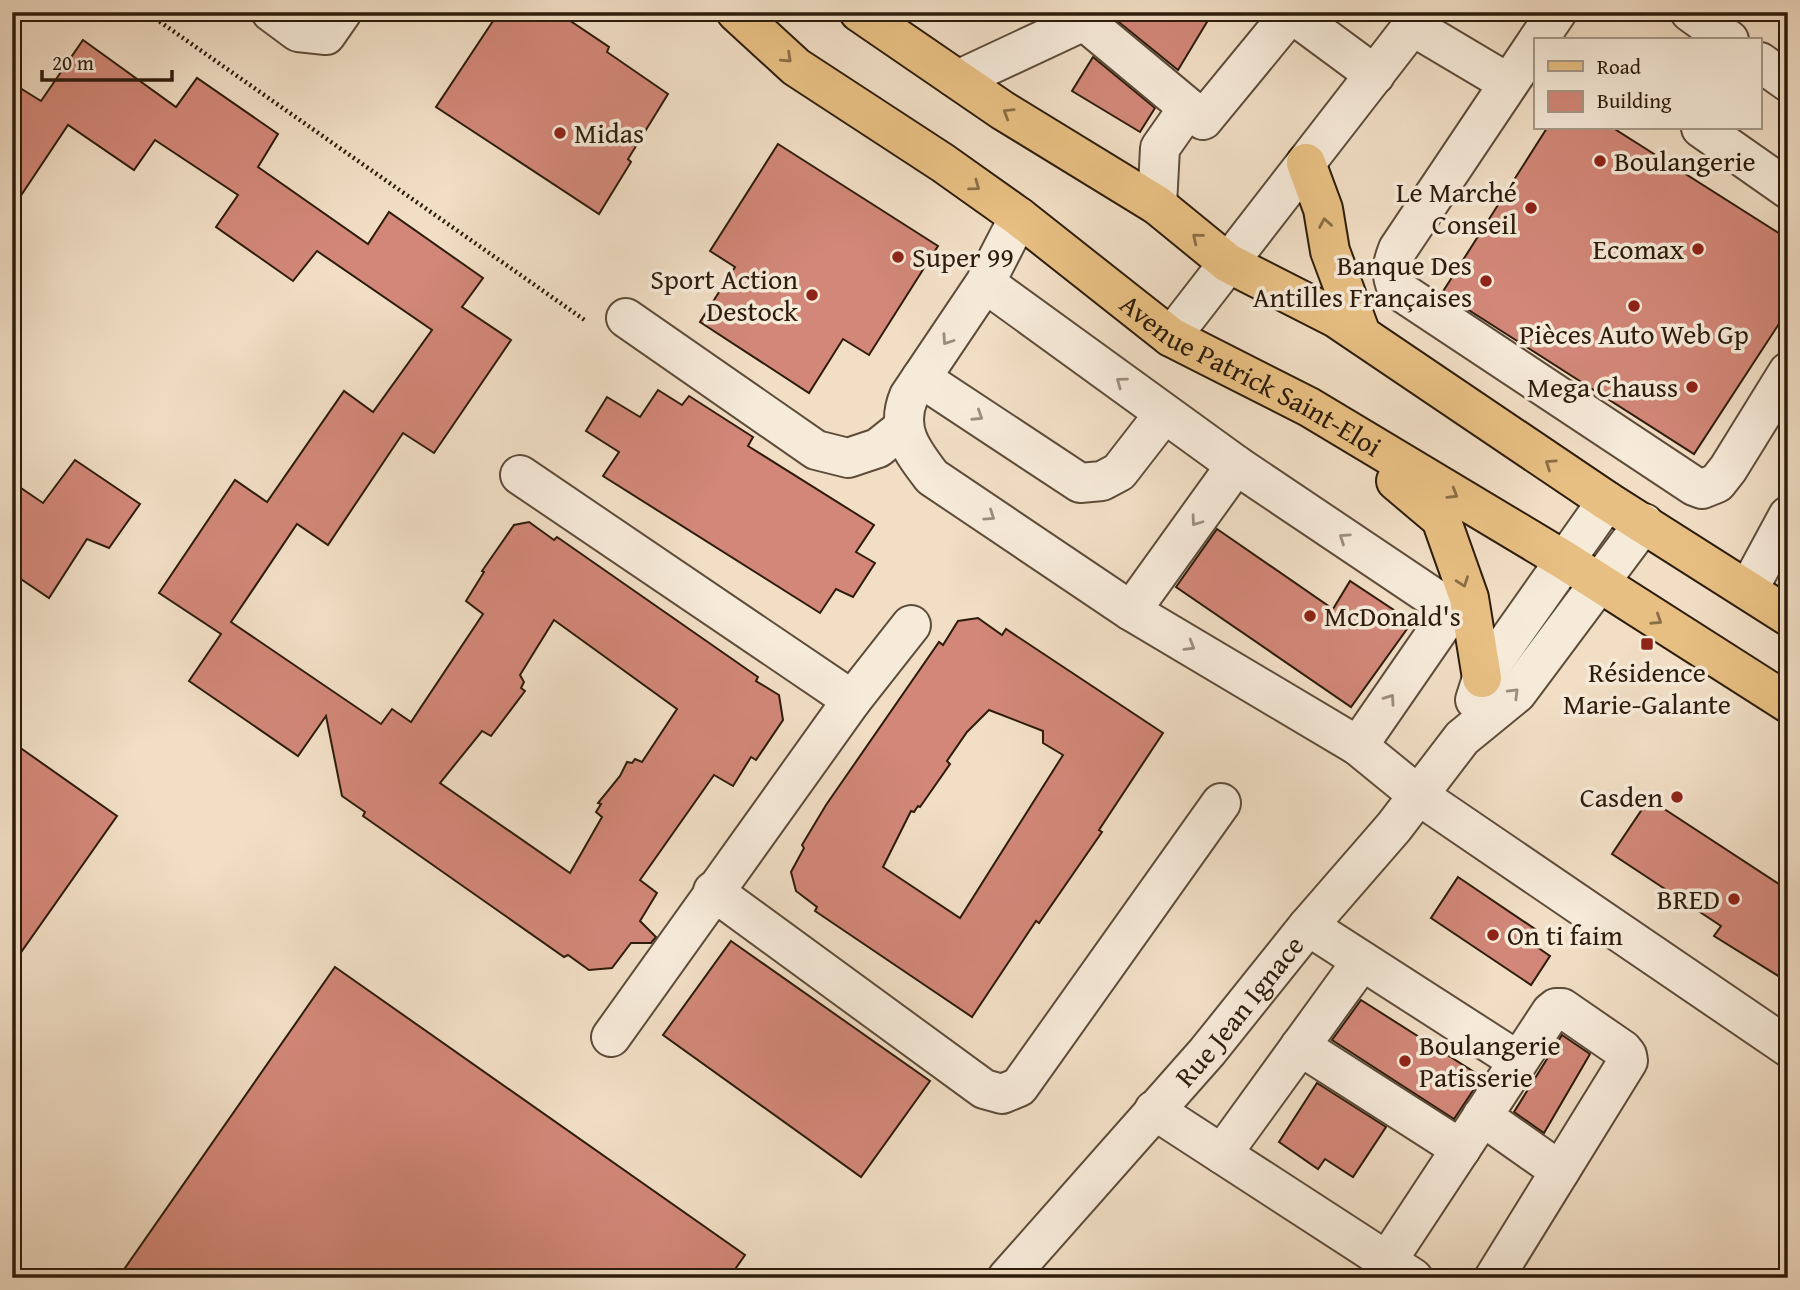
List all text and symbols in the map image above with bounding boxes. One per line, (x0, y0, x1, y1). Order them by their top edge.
scale bar (42, 38, 172, 82)
legend (1534, 38, 1762, 130)
text: 20 m (52, 47, 94, 78)
one-way arrow (779, 50, 792, 63)
text: Road (1597, 51, 1642, 82)
text: Building (1597, 85, 1672, 116)
one-way arrow (1003, 109, 1016, 122)
place label: Midas (574, 112, 644, 153)
marker: Midas (552, 125, 568, 141)
place label: Boulangerie (1614, 140, 1756, 181)
marker: Boulangerie (1592, 153, 1608, 169)
place label: Le Marché Conseil (1396, 171, 1517, 244)
one-way arrow (967, 178, 980, 190)
marker: Le Marché Conseil (1523, 200, 1539, 216)
one-way arrow (1319, 217, 1334, 229)
place label: Ecomax (1593, 228, 1685, 269)
one-way arrow (1193, 234, 1205, 247)
place label: Super 99 (912, 236, 1014, 277)
marker: Ecomax (1690, 241, 1706, 257)
place label: Banque Des Antilles Françaises (1253, 244, 1472, 317)
marker: Super 99 (890, 249, 906, 265)
place label: Sport Action Destock (650, 258, 799, 331)
marker: Banque Des Antilles Françaises (1478, 273, 1494, 289)
street label: Avenue Patrick Saint-Eloi (1111, 283, 1390, 466)
marker: Sport Action Destock (804, 287, 820, 303)
marker: Pièces Auto Web Gp (1626, 298, 1642, 314)
place label: Pièces Auto Web Gp (1519, 313, 1749, 354)
one-way arrow (943, 332, 955, 345)
place label: Mega Chauss (1527, 366, 1678, 407)
one-way arrow (1116, 378, 1129, 390)
marker: Mega Chauss (1684, 379, 1700, 395)
one-way arrow (970, 407, 983, 420)
one-way arrow (1545, 459, 1558, 472)
one-way arrow (1445, 486, 1458, 499)
one-way arrow (982, 507, 995, 520)
one-way arrow (1192, 513, 1204, 526)
one-way arrow (1339, 533, 1352, 546)
one-way arrow (1455, 576, 1469, 588)
place label: McDonald's (1324, 595, 1461, 636)
marker: McDonald's (1302, 608, 1318, 624)
one-way arrow (1650, 612, 1663, 625)
marker: Résidence Marie-Galante (1639, 636, 1655, 652)
one-way arrow (1183, 638, 1196, 651)
place label: Résidence Marie-Galante (1563, 651, 1731, 724)
one-way arrow (1506, 689, 1519, 702)
one-way arrow (1382, 694, 1394, 707)
place label: Casden (1580, 776, 1663, 817)
marker: Casden (1669, 789, 1685, 805)
place label: BRED (1657, 878, 1720, 919)
marker: BRED (1726, 891, 1742, 907)
place label: On ti faim (1507, 914, 1623, 955)
street label: Rue Jean Ignace (1165, 926, 1313, 1095)
marker: On ti faim (1485, 927, 1501, 943)
place label: Boulangerie Patisserie (1419, 1024, 1561, 1097)
marker: Boulangerie Patisserie (1397, 1053, 1413, 1069)

